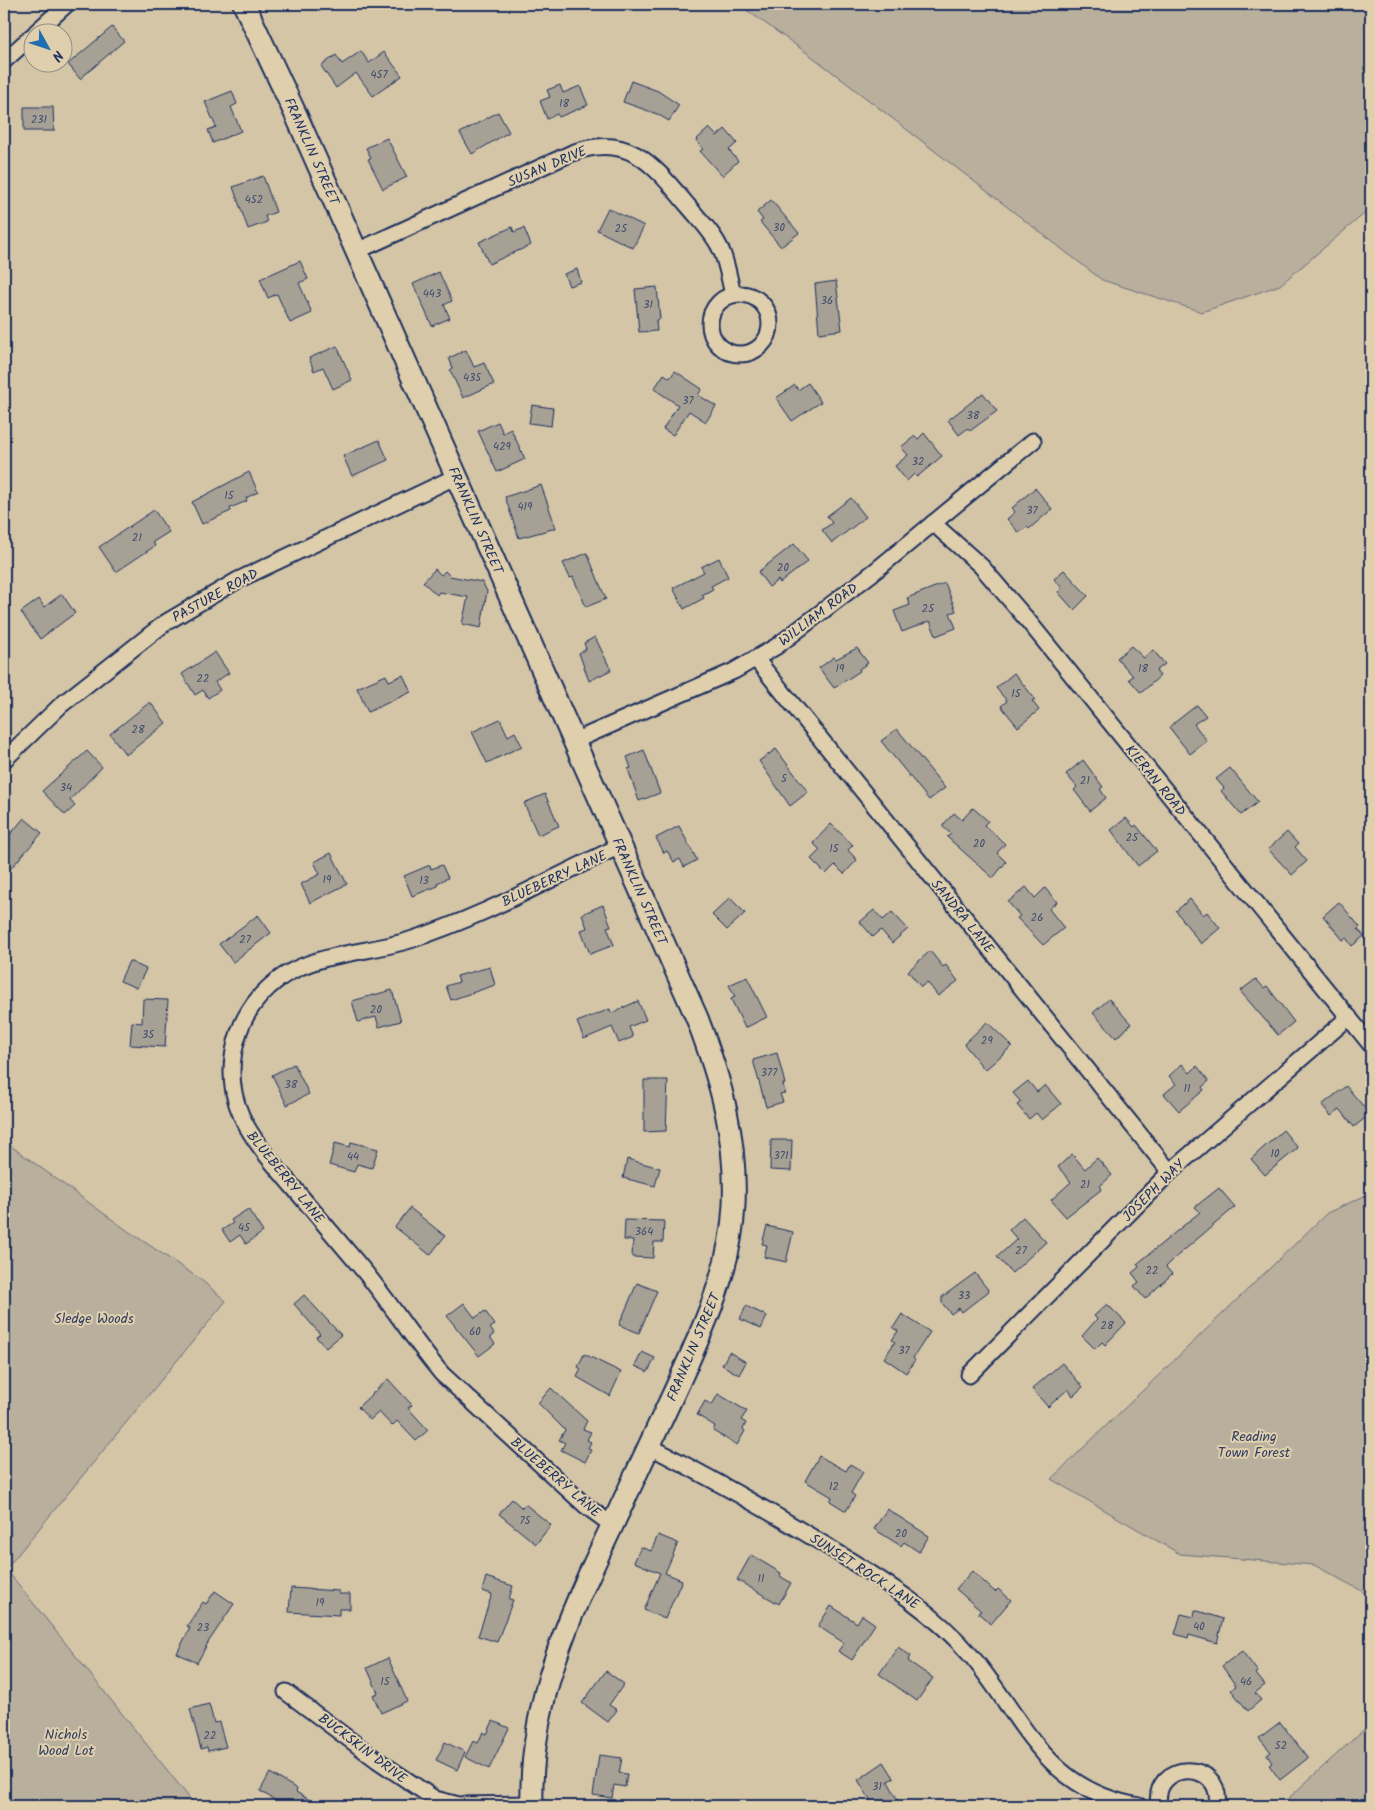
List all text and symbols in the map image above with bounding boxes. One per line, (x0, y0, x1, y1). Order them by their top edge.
north arrow (22, 22, 72, 72)
text: N (46, 45, 68, 66)
house number: 457 (370, 66, 388, 84)
street label: FRANKLIN STREET (277, 94, 345, 210)
house number: 18 (559, 95, 569, 113)
house number: 231 (31, 111, 47, 129)
street label: SUSAN DRIVE (504, 140, 591, 193)
house number: 452 (245, 191, 263, 209)
house number: 30 (773, 219, 785, 237)
house number: 25 (615, 220, 628, 238)
house number: 443 (423, 285, 441, 303)
house number: 36 (821, 292, 833, 310)
house number: 31 (643, 296, 653, 314)
house number: 435 (463, 369, 482, 387)
house number: 37 (682, 392, 695, 410)
house number: 38 (967, 407, 980, 425)
house number: 429 (493, 438, 512, 456)
house number: 32 (912, 453, 924, 471)
street label: FRANKLIN STREET (441, 463, 509, 579)
house number: 15 (224, 487, 235, 505)
house number: 419 (518, 498, 533, 516)
house number: 37 (1026, 502, 1039, 520)
house number: 21 (132, 529, 142, 547)
house number: 20 (777, 559, 789, 577)
street label: PASTURE ROAD (168, 563, 263, 629)
street label: WILLIAM ROAD (774, 578, 863, 652)
house number: 25 (922, 600, 935, 618)
house number: 19 (836, 660, 845, 678)
house number: 18 (1138, 660, 1148, 678)
house number: 22 (197, 670, 209, 688)
house number: 15 (1011, 685, 1022, 703)
house number: 28 (131, 721, 145, 739)
street label: KIERAN ROAD (1119, 740, 1191, 821)
house number: 5 (781, 770, 788, 788)
house number: 21 (1080, 772, 1090, 790)
house number: 34 (60, 779, 72, 797)
house number: 25 (1126, 829, 1139, 847)
street label: FRANKLIN STREET (605, 834, 673, 950)
house number: 20 (973, 835, 985, 853)
house number: 15 (829, 840, 840, 858)
street label: BLUEBERRY LANE (498, 844, 611, 913)
house number: 19 (323, 871, 332, 889)
house number: 13 (419, 872, 429, 890)
street label: SANDRA LANE (925, 875, 1000, 959)
house number: 26 (1031, 909, 1043, 927)
house number: 27 (239, 931, 252, 949)
house number: 20 (370, 1001, 382, 1019)
house number: 35 (142, 1026, 155, 1044)
house number: 29 (981, 1032, 994, 1050)
house number: 377 (761, 1064, 778, 1082)
house number: 38 (285, 1076, 298, 1094)
house number: 11 (1184, 1080, 1190, 1098)
street label: BLUEBERRY LANE (241, 1126, 330, 1230)
house number: 10 (1271, 1145, 1280, 1163)
house number: 371 (774, 1147, 788, 1165)
house number: 44 (347, 1148, 359, 1166)
street label: JOSEPH WAY (1117, 1154, 1191, 1227)
house number: 21 (1080, 1176, 1090, 1194)
house number: 45 (238, 1219, 251, 1237)
house number: 364 (635, 1223, 653, 1241)
house number: 27 (1015, 1242, 1028, 1260)
house number: 22 (1146, 1262, 1158, 1280)
house number: 33 (958, 1287, 970, 1305)
street label: FRANKLIN STREET (661, 1288, 727, 1405)
park label: Sledge Woods (54, 1308, 134, 1330)
house number: 28 (1100, 1317, 1114, 1335)
house number: 60 (469, 1323, 481, 1341)
house number: 37 (898, 1342, 911, 1360)
park label: Reading Town Forest (1218, 1426, 1291, 1464)
street label: BLUEBERRY LANE (505, 1432, 606, 1524)
house number: 12 (829, 1478, 839, 1496)
house number: 75 (520, 1512, 532, 1530)
house number: 20 (895, 1525, 907, 1543)
street label: SUNSET ROCK LANE (805, 1528, 924, 1616)
house number: 11 (758, 1570, 764, 1588)
house number: 19 (316, 1594, 325, 1612)
house number: 40 (1193, 1618, 1205, 1636)
house number: 23 (197, 1619, 209, 1637)
house number: 15 (380, 1673, 391, 1691)
house number: 46 (1240, 1673, 1252, 1691)
street label: BUCKSKIN DRIVE (313, 1708, 412, 1790)
park label: Nichols Wood Lot (38, 1724, 94, 1762)
house number: 22 (204, 1727, 216, 1745)
house number: 52 (1275, 1737, 1287, 1755)
house number: 31 (872, 1778, 882, 1796)

